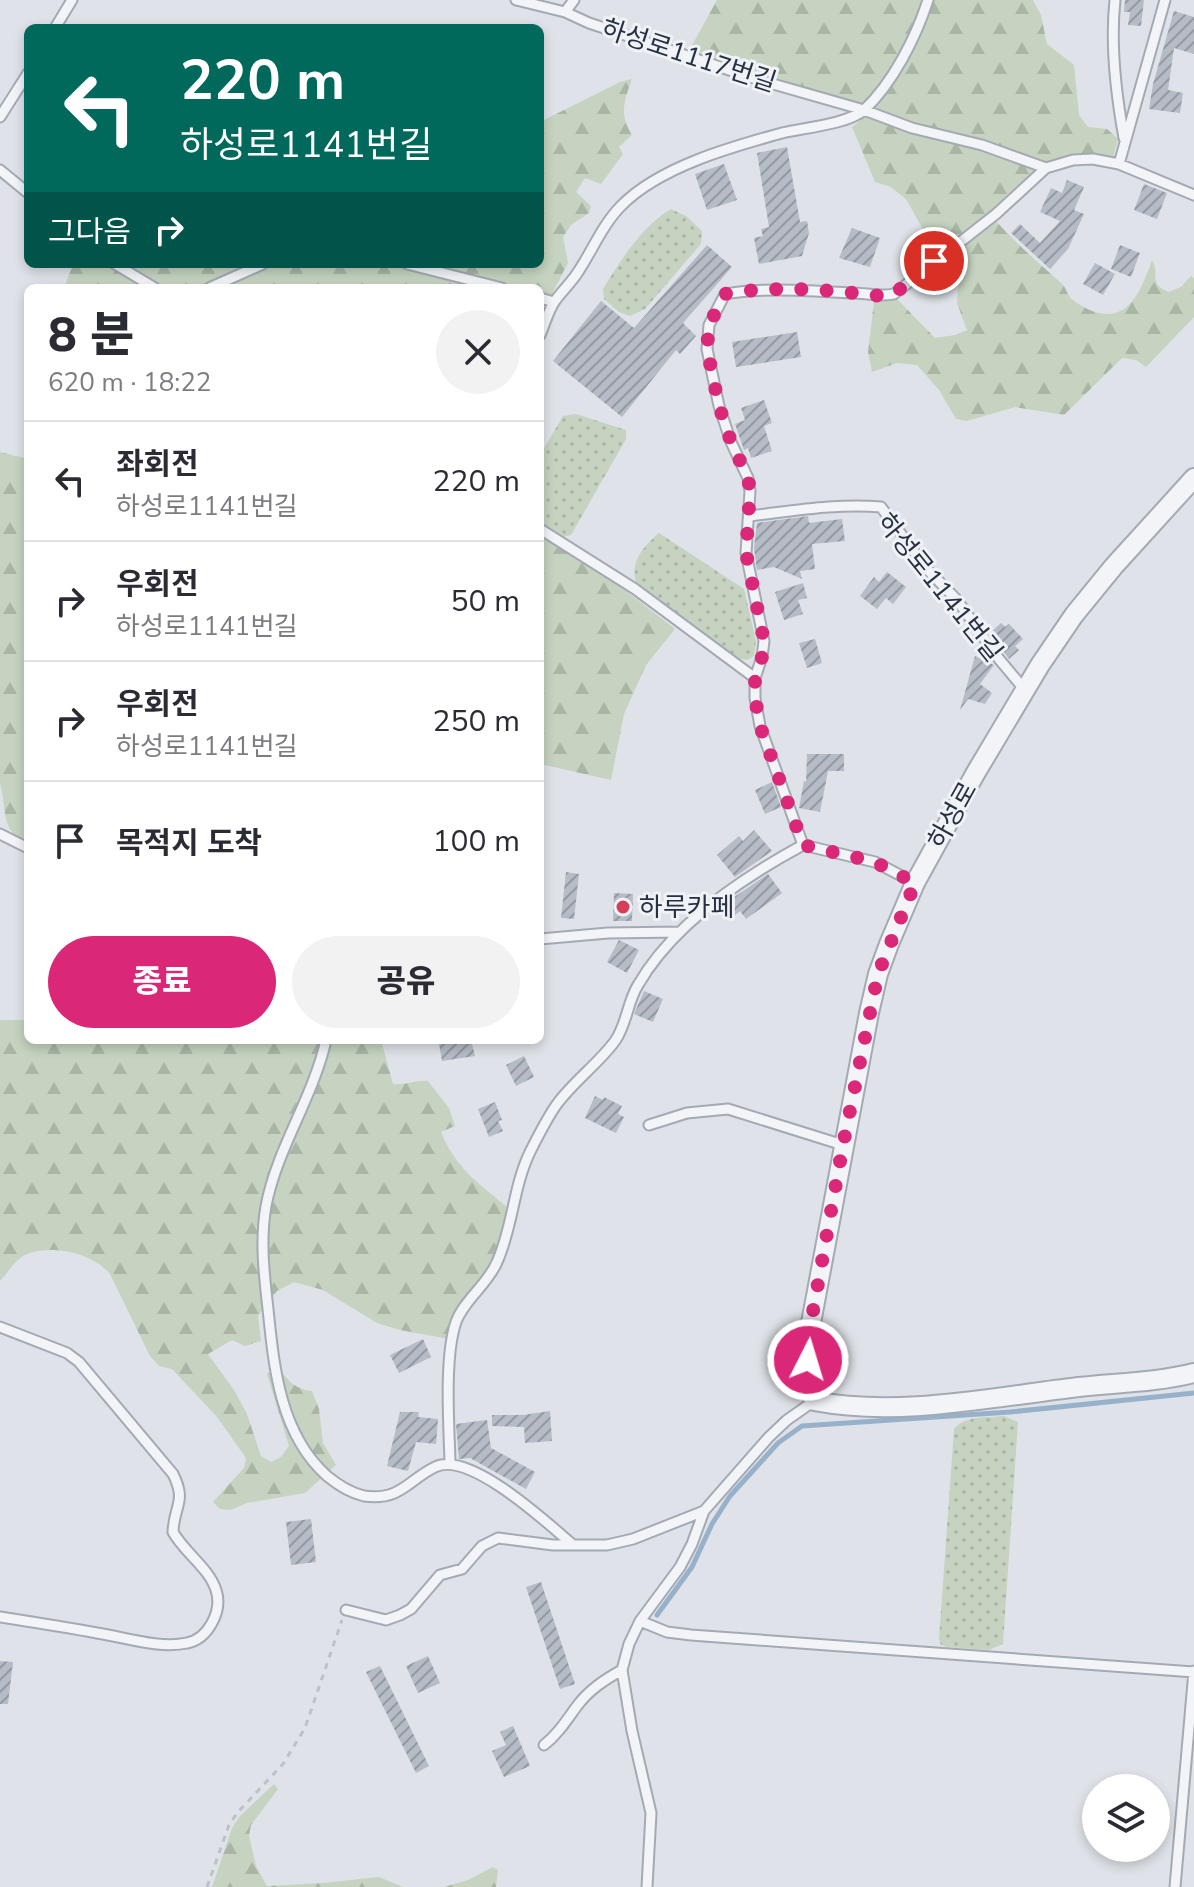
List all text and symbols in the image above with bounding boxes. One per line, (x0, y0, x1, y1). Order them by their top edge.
street label: 하성로1117번길 (597, 11, 781, 100)
text: 220 m (180, 42, 345, 119)
icon: left (48, 56, 152, 160)
text: 하성로1141번길 (180, 121, 432, 170)
icon: right (147, 208, 191, 252)
text: 그다음 (48, 212, 131, 253)
pin (900, 227, 968, 295)
icon: arrive (912, 239, 956, 283)
text: 8 분 (48, 302, 134, 368)
button: close (436, 310, 520, 394)
text: 620 m · 18:22 (48, 365, 211, 400)
text: 좌회전 (116, 444, 199, 485)
icon: left (48, 459, 92, 503)
text: 220 m (433, 461, 520, 502)
text: 하성로1141번길 (116, 489, 298, 524)
street label: 하성로1141번길 (869, 506, 1010, 669)
text: 우회전 (116, 564, 199, 605)
icon: right (48, 579, 92, 623)
text: 50 m (451, 581, 520, 622)
text: 하성로1141번길 (116, 609, 298, 644)
text: 우회전 (116, 684, 199, 725)
icon: right (48, 699, 92, 743)
text: 250 m (433, 701, 520, 742)
text: 하성로1141번길 (116, 729, 298, 764)
street label: 하성로 (920, 775, 985, 855)
icon: arrive (48, 819, 92, 863)
text: 100 m (433, 821, 520, 862)
text: 목적지 도착 (116, 823, 262, 864)
place label: 하루카페 (639, 890, 735, 925)
marker: 하루카페 (614, 898, 632, 916)
button: 종료 (48, 936, 276, 1028)
button: 공유 (292, 936, 520, 1028)
position arrow (766, 1318, 850, 1402)
map controls (1082, 1774, 1170, 1862)
button: layers (1082, 1774, 1170, 1862)

